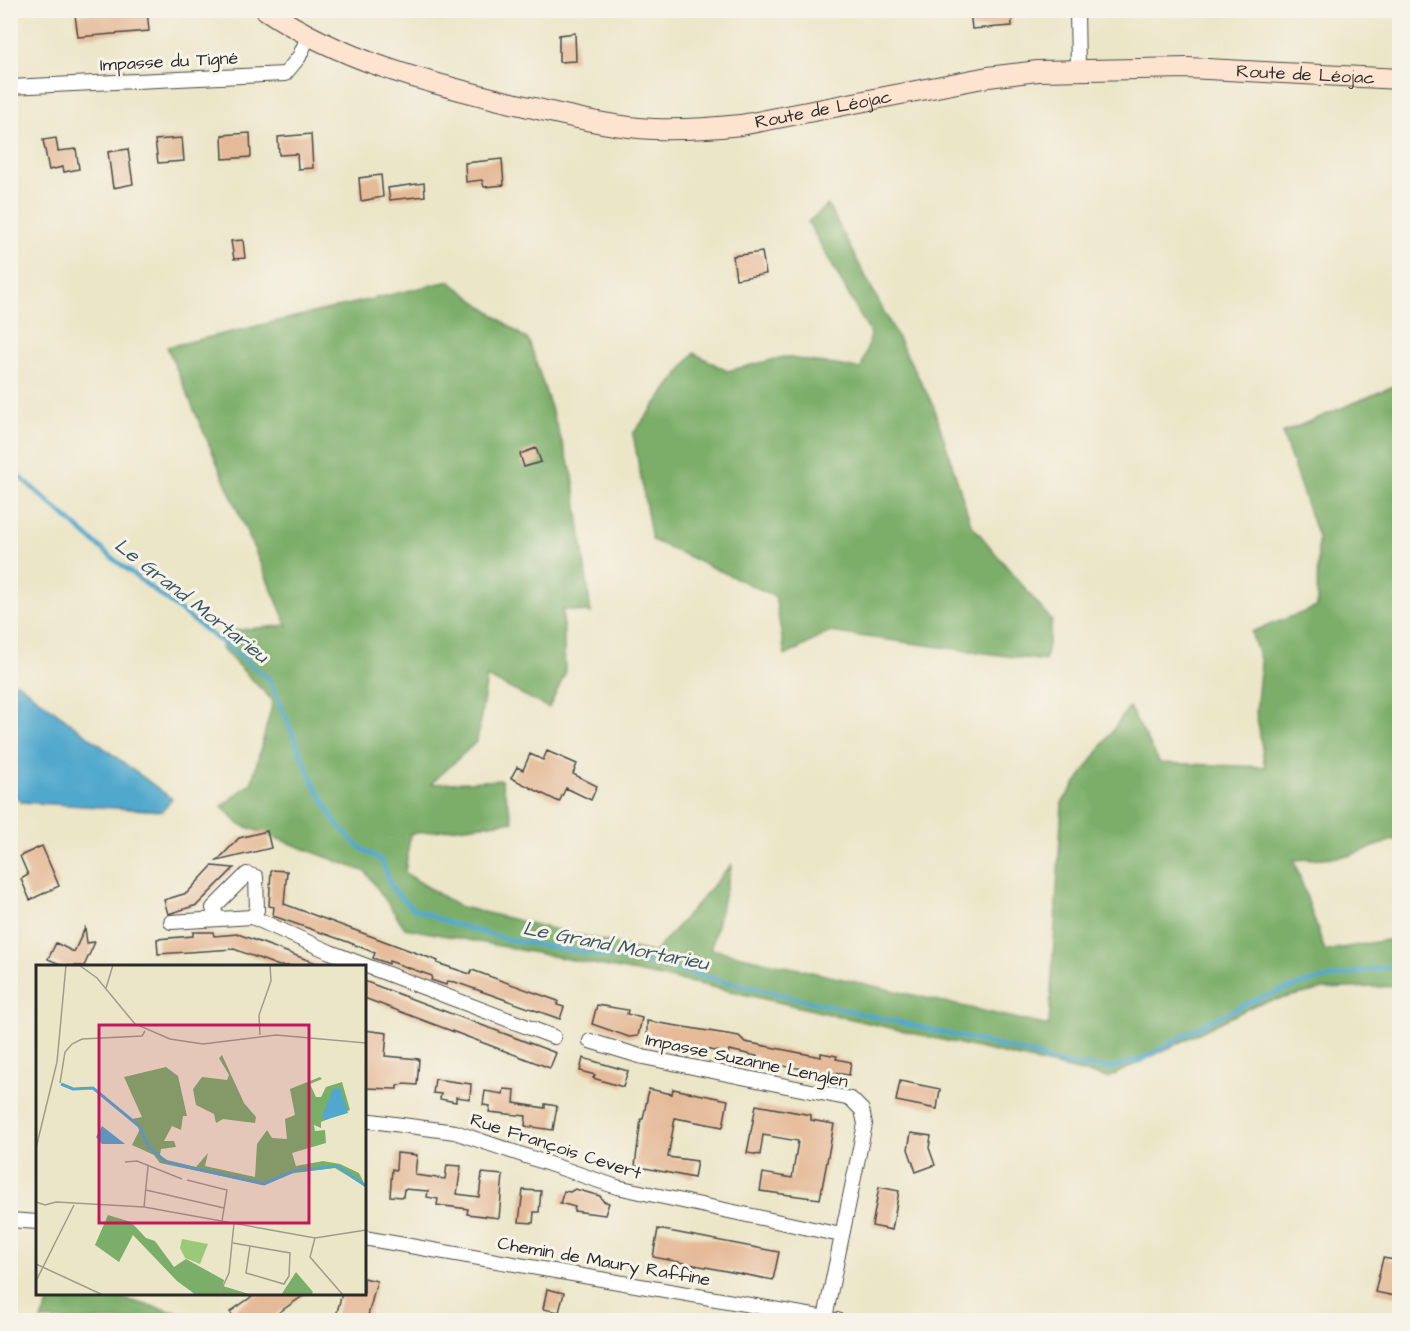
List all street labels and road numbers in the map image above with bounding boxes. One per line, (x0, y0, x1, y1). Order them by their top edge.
street label: Impasse du Tigné (99, 45, 239, 79)
street label: Route de Léojac (1236, 59, 1376, 91)
street label: Route de Léojac (753, 84, 894, 135)
street label: Impasse Suzanne Lenglen (643, 1027, 851, 1095)
street label: Rue François Cevert (467, 1107, 645, 1186)
street label: Chemin de Maury Raffine (495, 1230, 712, 1294)

